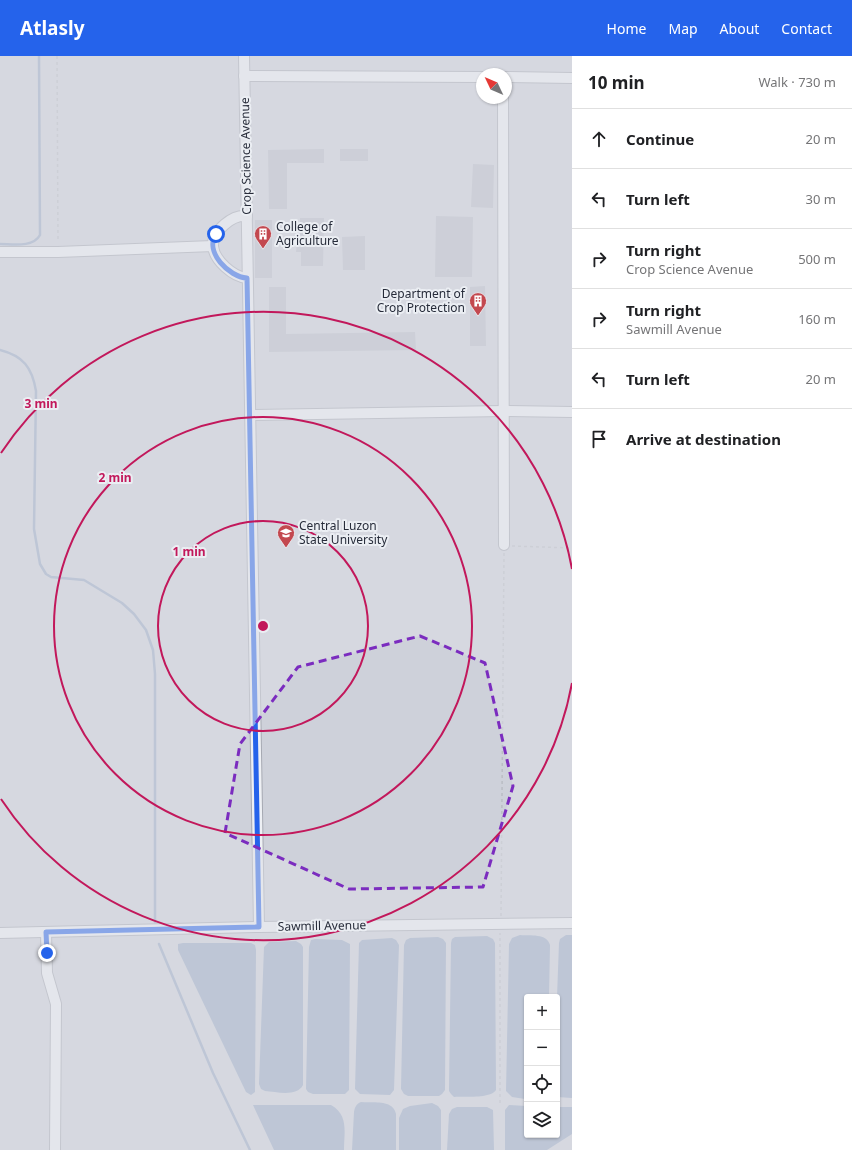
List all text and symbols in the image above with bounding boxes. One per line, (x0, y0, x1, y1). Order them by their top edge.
text: Atlasly (20, 15, 85, 41)
text: Home (607, 19, 646, 38)
text: Map (668, 19, 698, 38)
text: About (720, 19, 759, 38)
text: Contact (781, 19, 832, 38)
north arrow (476, 68, 512, 104)
text: 10 min (588, 71, 645, 94)
text: Walk · 730 m (758, 73, 836, 91)
street label: Crop Science Avenue (236, 97, 255, 215)
icon: ahead (588, 128, 610, 150)
text: Continue (626, 129, 694, 149)
text: 20 m (806, 130, 836, 148)
icon: left (588, 188, 610, 210)
text: Turn left (626, 189, 690, 209)
text: 30 m (806, 190, 836, 208)
place label: College of Agriculture (276, 218, 339, 249)
building icon: College of Agriculture (253, 224, 273, 249)
route start (207, 225, 225, 243)
text: Turn right (626, 240, 701, 260)
icon: right (588, 248, 610, 270)
text: 500 m (798, 250, 836, 268)
text: Crop Science Avenue (626, 260, 753, 278)
place label: Department of Crop Protection (377, 285, 466, 316)
building icon: Department of Crop Protection (468, 291, 488, 316)
text: Turn right (626, 300, 701, 320)
icon: right (588, 308, 610, 330)
text: 160 m (798, 310, 836, 328)
text: Sawmill Avenue (626, 320, 722, 338)
icon: left (588, 368, 610, 390)
text: Turn left (626, 369, 690, 389)
text: 20 m (806, 370, 836, 388)
text: 3 min (24, 395, 58, 412)
icon: arrive (588, 428, 610, 450)
text: Arrive at destination (626, 429, 781, 449)
text: 2 min (98, 469, 132, 486)
place label: Central Luzon State University (299, 517, 388, 548)
school or university icon: Central Luzon State University (276, 523, 296, 548)
text: 1 min (172, 543, 206, 560)
centre of rings (256, 619, 270, 633)
street label: Sawmill Avenue (278, 916, 367, 935)
route end (38, 944, 56, 962)
map controls (524, 994, 560, 1138)
button: + (524, 994, 560, 1030)
button: − (524, 1030, 560, 1066)
button: locate (524, 1066, 560, 1102)
button: layers (524, 1102, 560, 1138)

